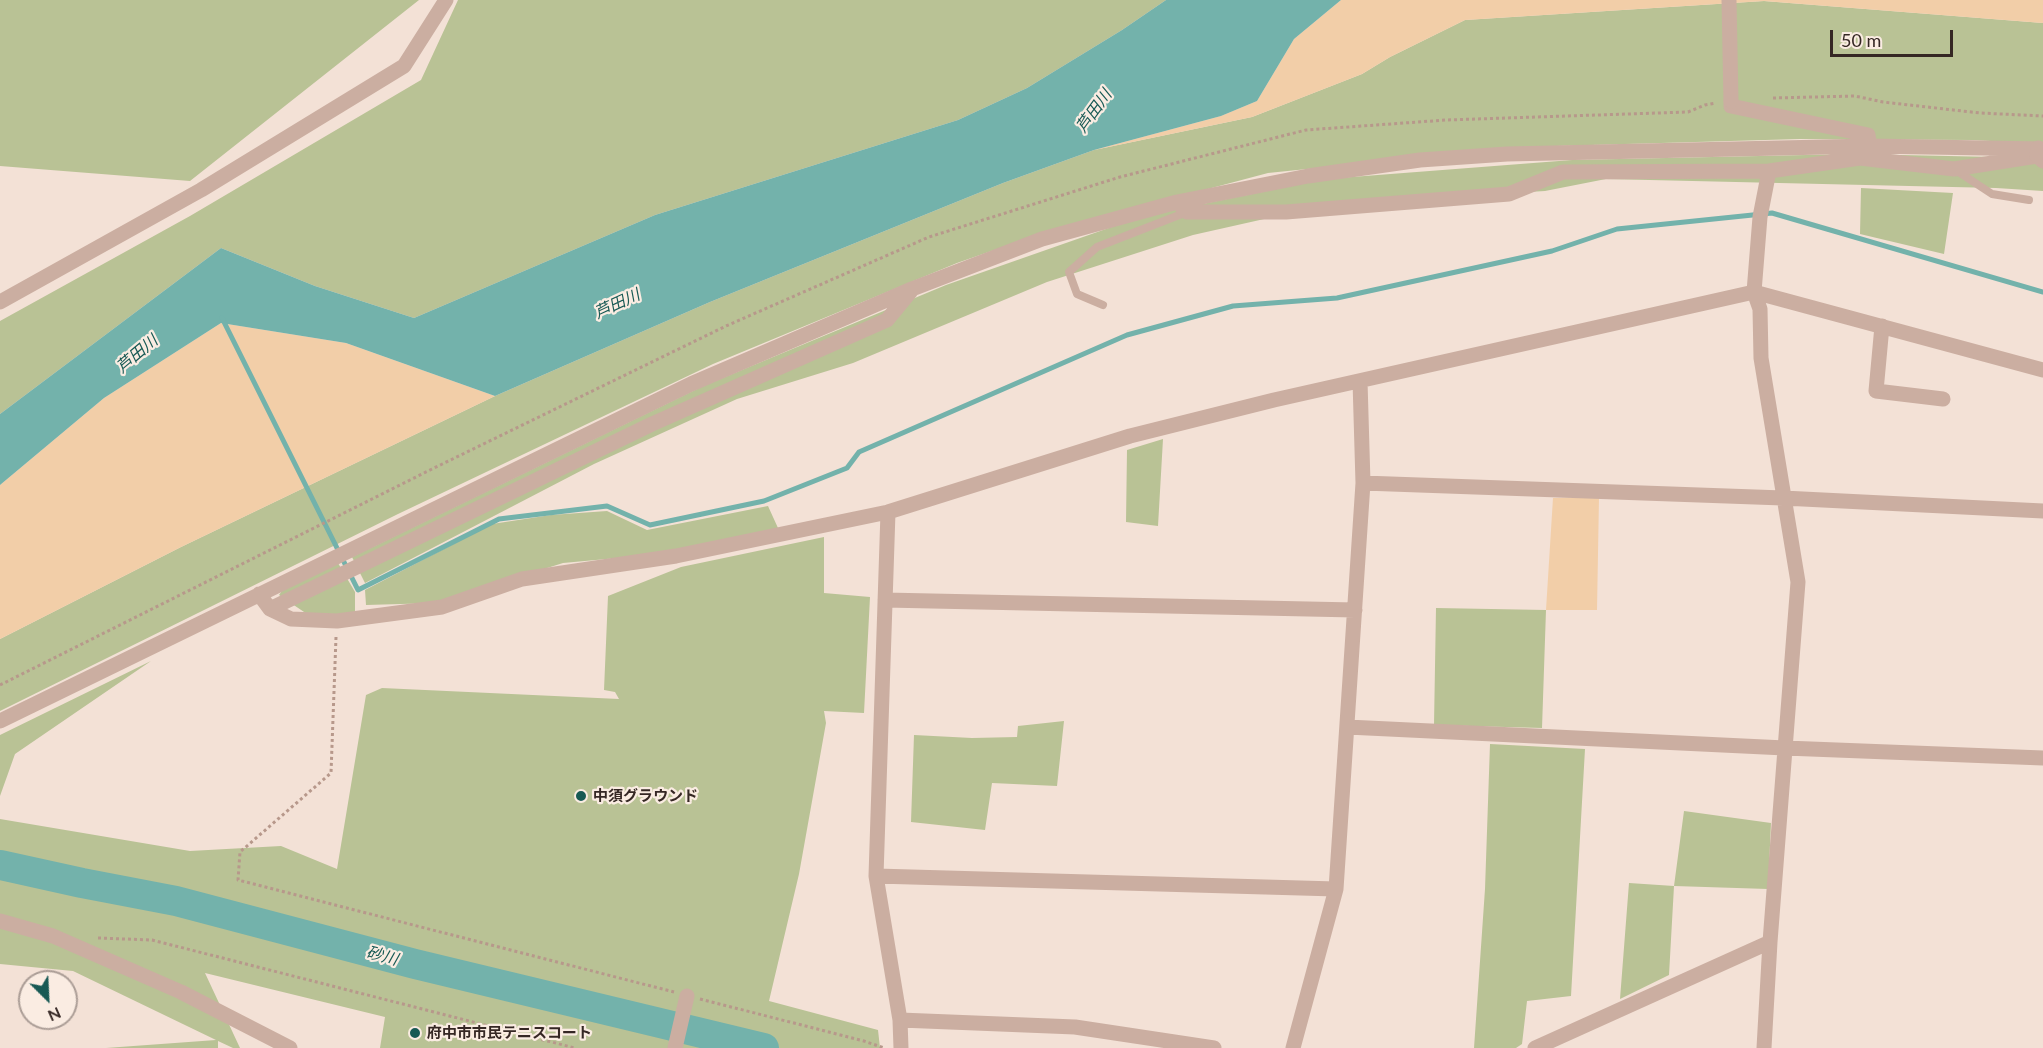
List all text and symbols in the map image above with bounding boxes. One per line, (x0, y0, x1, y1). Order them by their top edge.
scale bar (1833, 18, 1956, 56)
text: 50 m (1841, 29, 1881, 51)
water label: 芦田川 (1072, 86, 1116, 136)
water label: 芦田川 (591, 285, 643, 323)
water label: 芦田川 (112, 331, 162, 377)
place label: 中須グラウンド (593, 787, 698, 805)
marker: 中須グラウンド (574, 789, 588, 803)
water label: 砂川 (364, 943, 400, 969)
north arrow (18, 970, 78, 1030)
text: N (45, 1004, 64, 1026)
place label: 府中市市民テニスコート (427, 1024, 592, 1042)
marker: 府中市市民テニスコート (408, 1026, 422, 1040)

